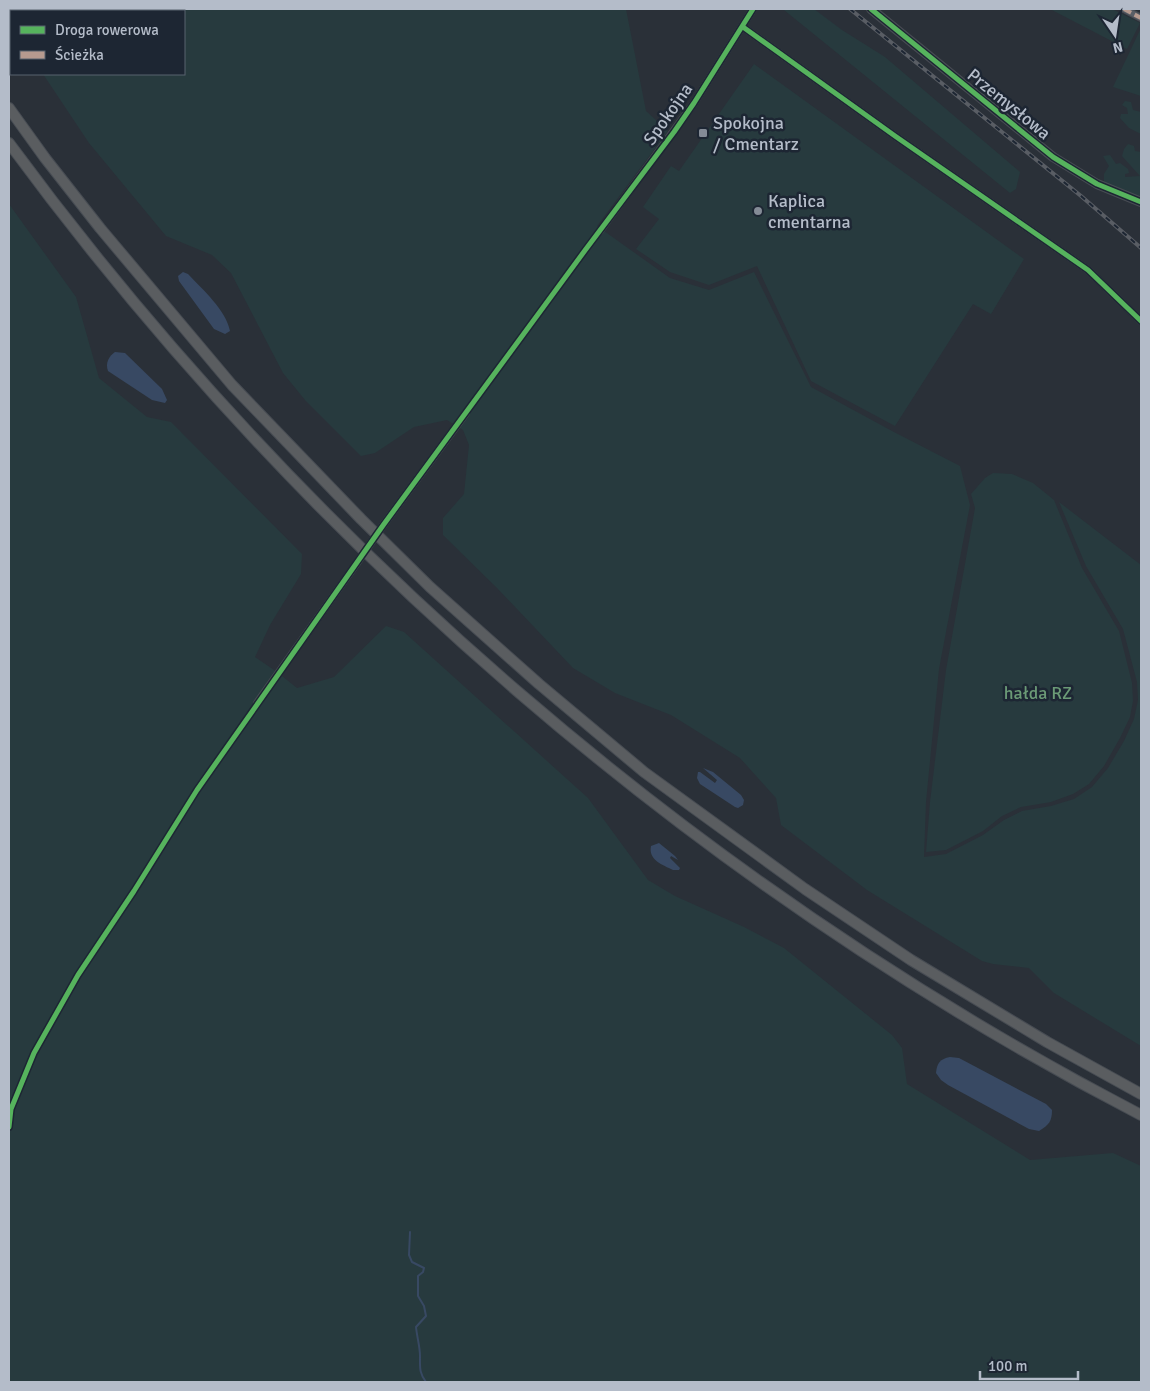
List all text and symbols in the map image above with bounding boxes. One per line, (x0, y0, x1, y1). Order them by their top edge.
legend (10, 10, 185, 75)
north arrow (1090, 10, 1140, 60)
text: Droga rowerowa (55, 21, 159, 39)
text: N (1111, 38, 1124, 57)
text: Ścieżka (55, 45, 104, 64)
street label: Przemysłowa (963, 64, 1055, 144)
street label: Spokojna (639, 79, 697, 149)
place label: Spokojna / Cmentarz (713, 112, 799, 155)
marker: Spokojna / Cmentarz (697, 127, 709, 139)
place label: Kaplica cmentarna (768, 190, 851, 233)
marker: Kaplica cmentarna (752, 205, 764, 217)
park label: hałda RZ (1004, 682, 1072, 704)
scale bar (980, 1348, 1078, 1380)
text: 100 m (988, 1357, 1028, 1375)

